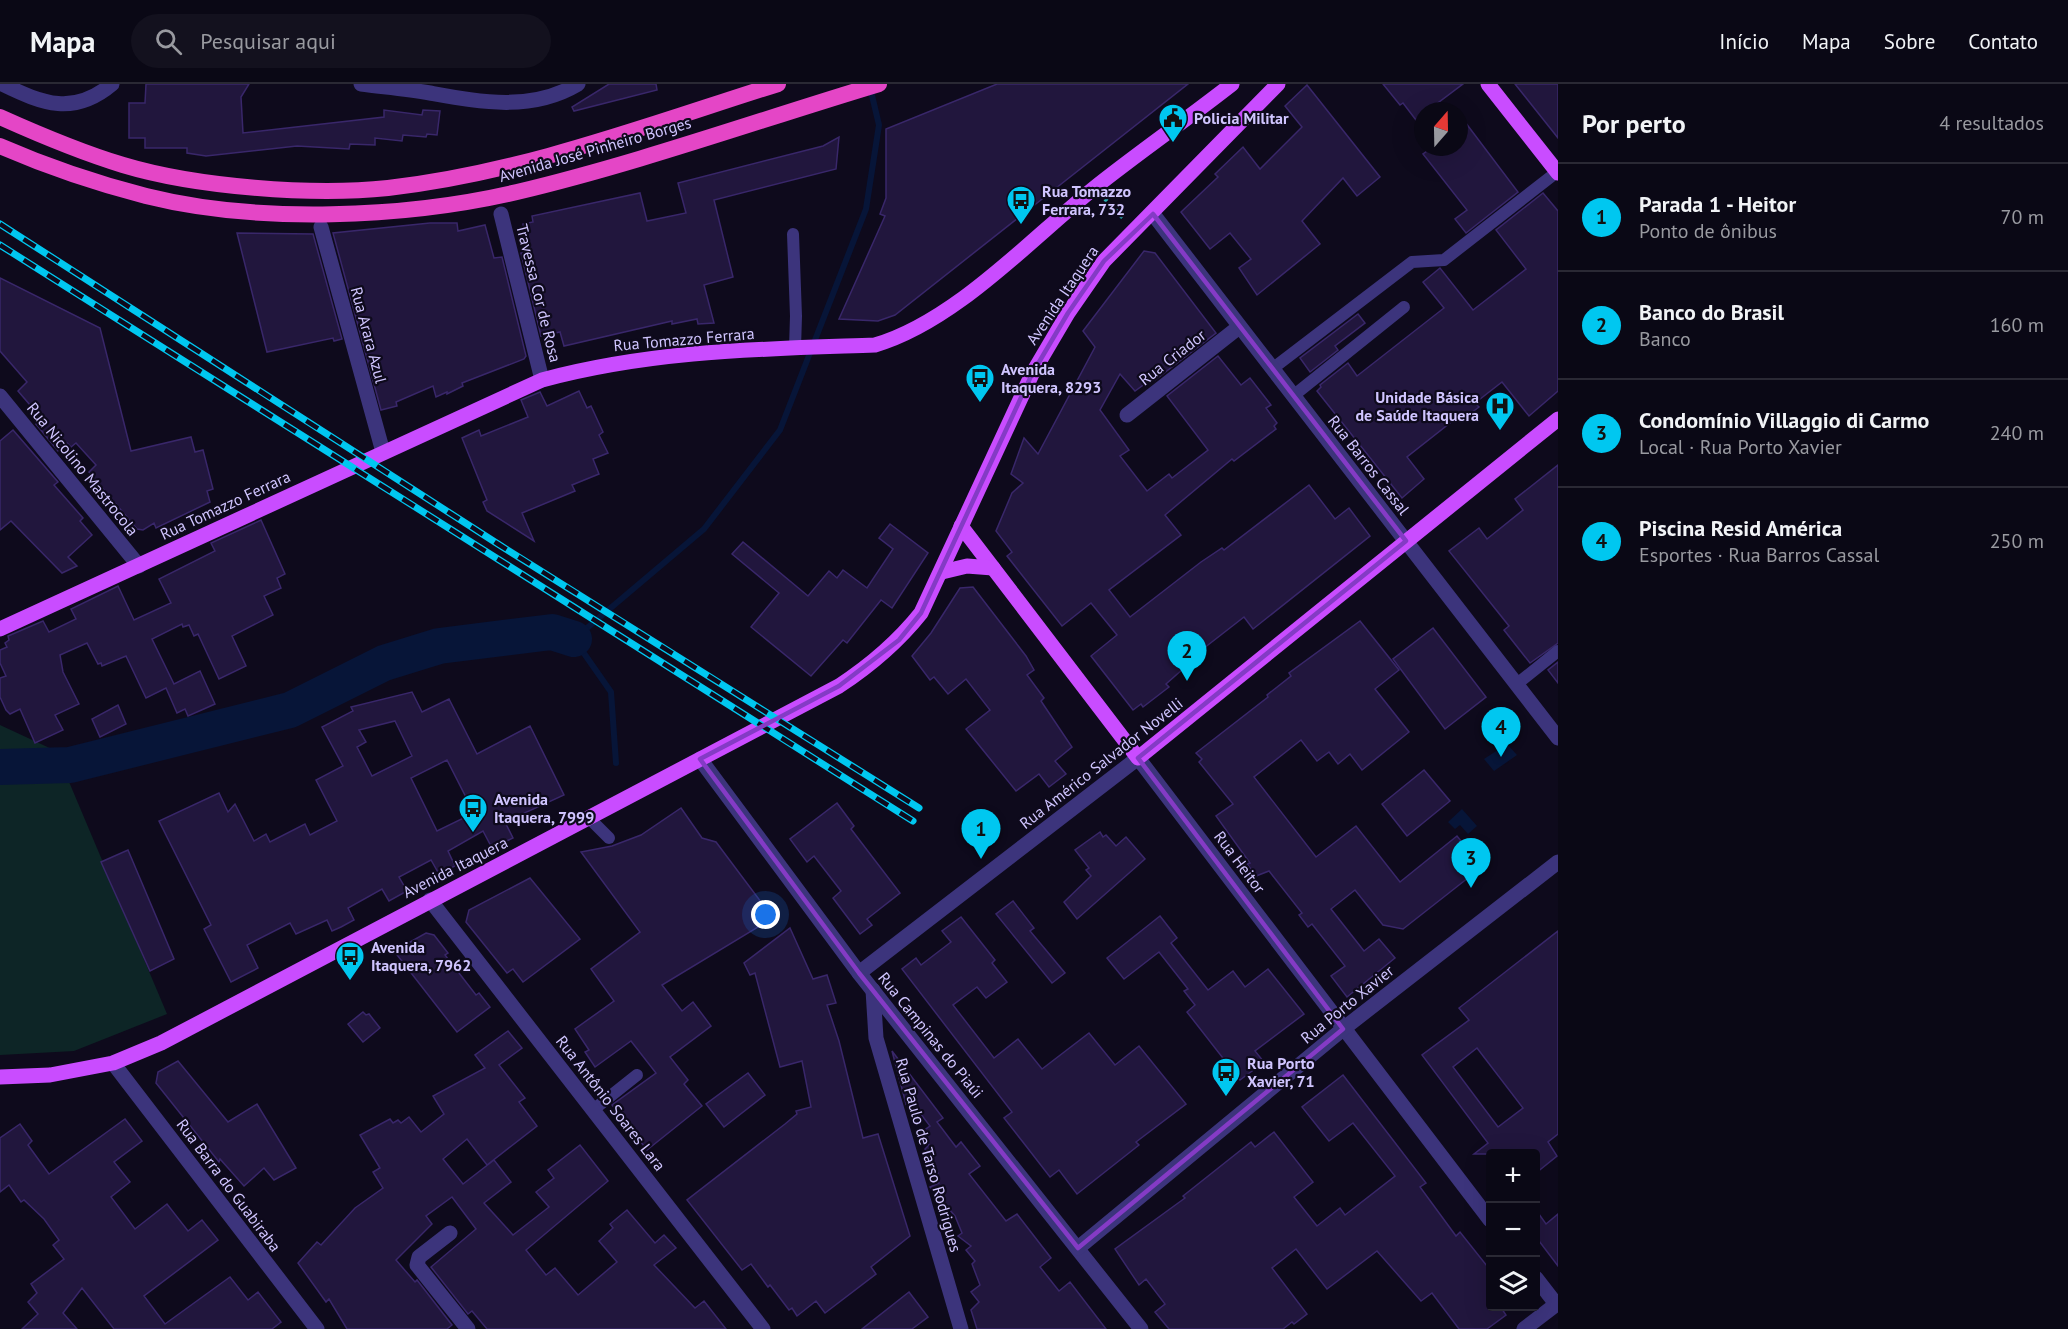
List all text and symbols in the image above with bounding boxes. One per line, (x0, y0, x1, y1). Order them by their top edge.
search box (131, 14, 551, 68)
text: Mapa (30, 23, 95, 60)
icon: search (152, 25, 185, 58)
text: Pesquisar aqui (200, 27, 336, 55)
text: Início (1719, 28, 1769, 55)
text: Mapa (1802, 28, 1851, 55)
text: Sobre (1884, 28, 1935, 55)
text: Contato (1968, 28, 2038, 55)
public building icon: Policia Militar (1157, 102, 1189, 144)
north arrow (1414, 102, 1468, 156)
text: Por perto (1582, 107, 1686, 140)
place label: Policia Militar (1194, 108, 1289, 128)
text: 4 resultados (1939, 110, 2044, 136)
street label: Avenida José Pinheiro Borges (497, 112, 694, 186)
place label: Rua Tomazzo Ferrara, 732 (1042, 181, 1132, 219)
bus stop icon: Rua Tomazzo Ferrara, 732 (1005, 184, 1037, 226)
text: Parada 1 - Heitor (1639, 190, 1796, 218)
text: 1 (1596, 204, 1607, 230)
text: 70 m (2001, 204, 2044, 230)
text: Ponto de ônibus (1639, 218, 1777, 244)
street label: Travessa Cor de Rosa (512, 222, 566, 364)
street label: Avenida Itaquera (1022, 242, 1102, 348)
street label: Rua Arara Azul (347, 285, 392, 386)
text: Banco do Brasil (1639, 298, 1784, 326)
text: 2 (1596, 312, 1607, 338)
text: 160 m (1990, 312, 2044, 338)
street label: Rua Tomazzo Ferrara (613, 323, 755, 355)
street label: Rua Criador (1135, 324, 1210, 389)
text: Banco (1639, 326, 1691, 352)
place label: Avenida Itaquera, 8293 (1001, 359, 1101, 397)
bus stop icon: Avenida Itaquera, 8293 (964, 362, 996, 404)
place label: Unidade Básica de Saúde Itaquera (1355, 387, 1479, 425)
hospital icon: Unidade Básica de Saúde Itaquera (1484, 390, 1516, 432)
street label: Rua Nicolino Mastrocola (23, 398, 143, 540)
text: Condomínio Villaggio di Carmo (1639, 406, 1929, 434)
street label: Rua Barros Cassal (1324, 411, 1414, 519)
text: 3 (1596, 420, 1607, 446)
text: 240 m (1990, 420, 2044, 446)
text: Local · Rua Porto Xavier (1639, 434, 1842, 460)
street label: Rua Tomazzo Ferrara (157, 466, 293, 544)
text: Piscina Resid América (1639, 514, 1842, 542)
text: 4 (1596, 528, 1607, 554)
text: 250 m (1990, 528, 2044, 554)
text: Esportes · Rua Barros Cassal (1639, 542, 1879, 568)
pin: 2 (1168, 632, 1206, 681)
street label: Rua Américo Salvador Novelli (1015, 693, 1187, 833)
pin: 4 (1482, 708, 1520, 757)
place label: Avenida Itaquera, 7999 (494, 789, 594, 827)
bus stop icon: Avenida Itaquera, 7999 (457, 792, 489, 834)
pin: 1 (962, 810, 1000, 859)
street label: Rua Heitor (1210, 827, 1270, 897)
street label: Avenida Itaquera (399, 832, 511, 902)
pin: 3 (1452, 838, 1490, 888)
your location (751, 900, 780, 929)
place label: Avenida Itaquera, 7962 (371, 937, 471, 975)
bus stop icon: Avenida Itaquera, 7962 (334, 940, 366, 982)
street label: Rua Porto Xavier (1297, 960, 1398, 1048)
street label: Rua Campinas do Piaúi (874, 968, 988, 1102)
street label: Rua Antônio Soares Lara (552, 1031, 670, 1175)
place label: Rua Porto Xavier, 71 (1247, 1053, 1315, 1091)
street label: Rua Paulo de Tarso Rodrigues (892, 1056, 966, 1255)
bus stop icon: Rua Porto Xavier, 71 (1210, 1056, 1242, 1098)
street label: Rua Barra do Guabiraba (172, 1115, 286, 1255)
map controls (1486, 1149, 1540, 1311)
button: + (1486, 1149, 1540, 1203)
button: − (1486, 1203, 1540, 1257)
button: layers (1486, 1257, 1540, 1311)

